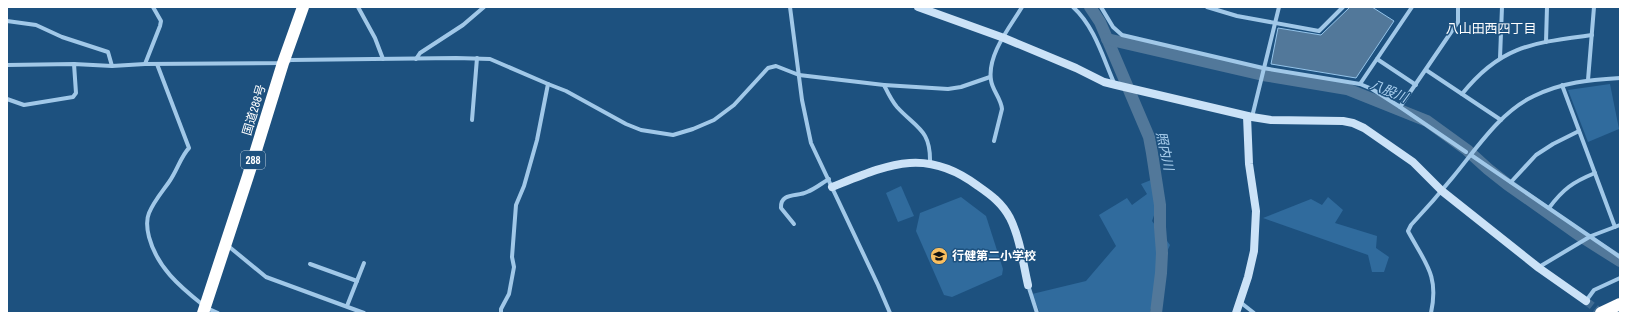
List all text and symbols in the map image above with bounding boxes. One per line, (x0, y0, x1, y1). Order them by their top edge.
district label: 八山田西四丁目 (1445, 20, 1537, 37)
water label: 八股川 (1368, 76, 1412, 107)
street label: 国道288号 (239, 83, 269, 137)
water label: 照内川 (1153, 130, 1178, 174)
road number: 288 (241, 151, 265, 169)
school or university icon: 行健第二小学校 (929, 246, 949, 266)
place label: 行健第二小学校 (952, 248, 1036, 264)

